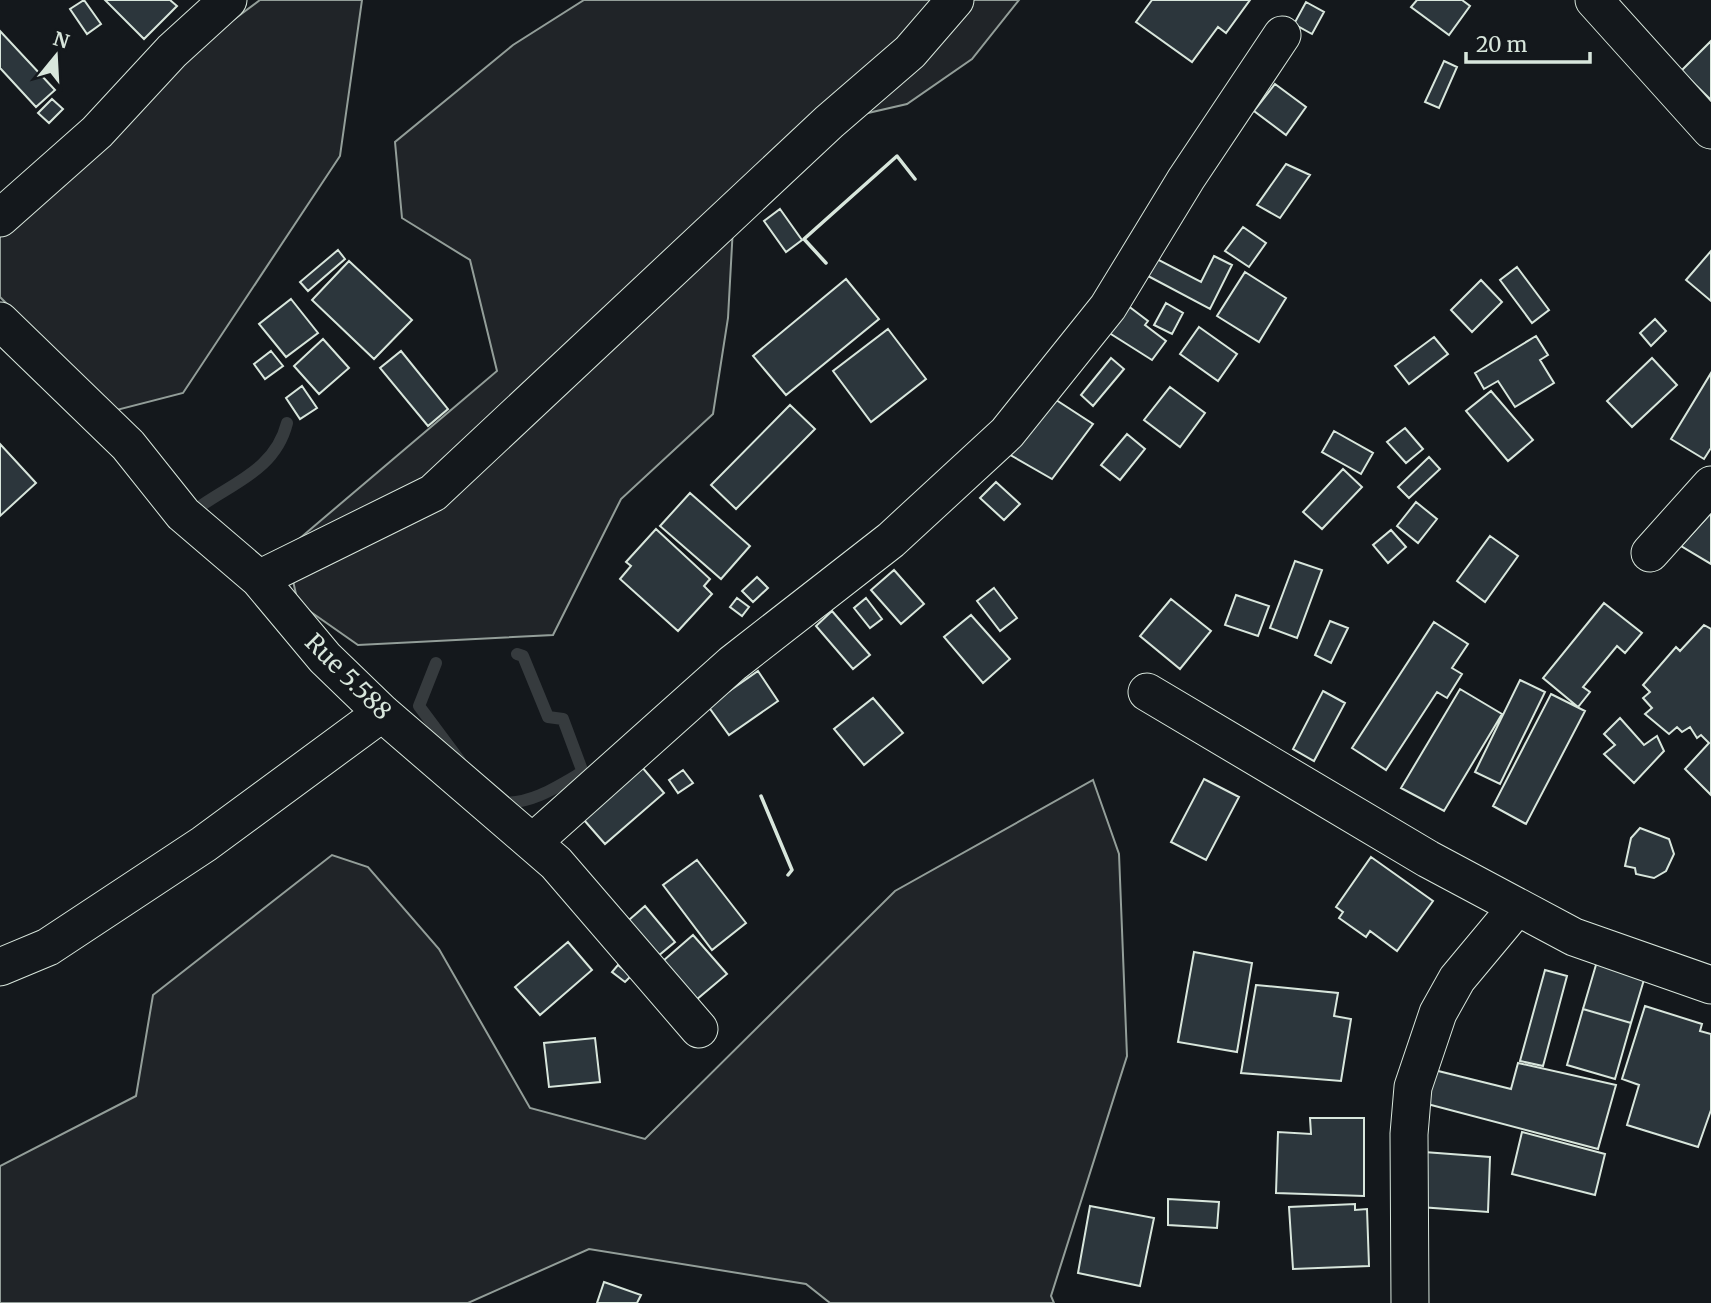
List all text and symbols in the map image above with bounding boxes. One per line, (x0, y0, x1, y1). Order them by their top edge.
north arrow (21, 21, 91, 91)
scale bar (1466, 21, 1590, 65)
text: N (50, 26, 72, 54)
text: 20 m (1476, 31, 1528, 58)
street label: Rue 5.588 (299, 627, 398, 726)

